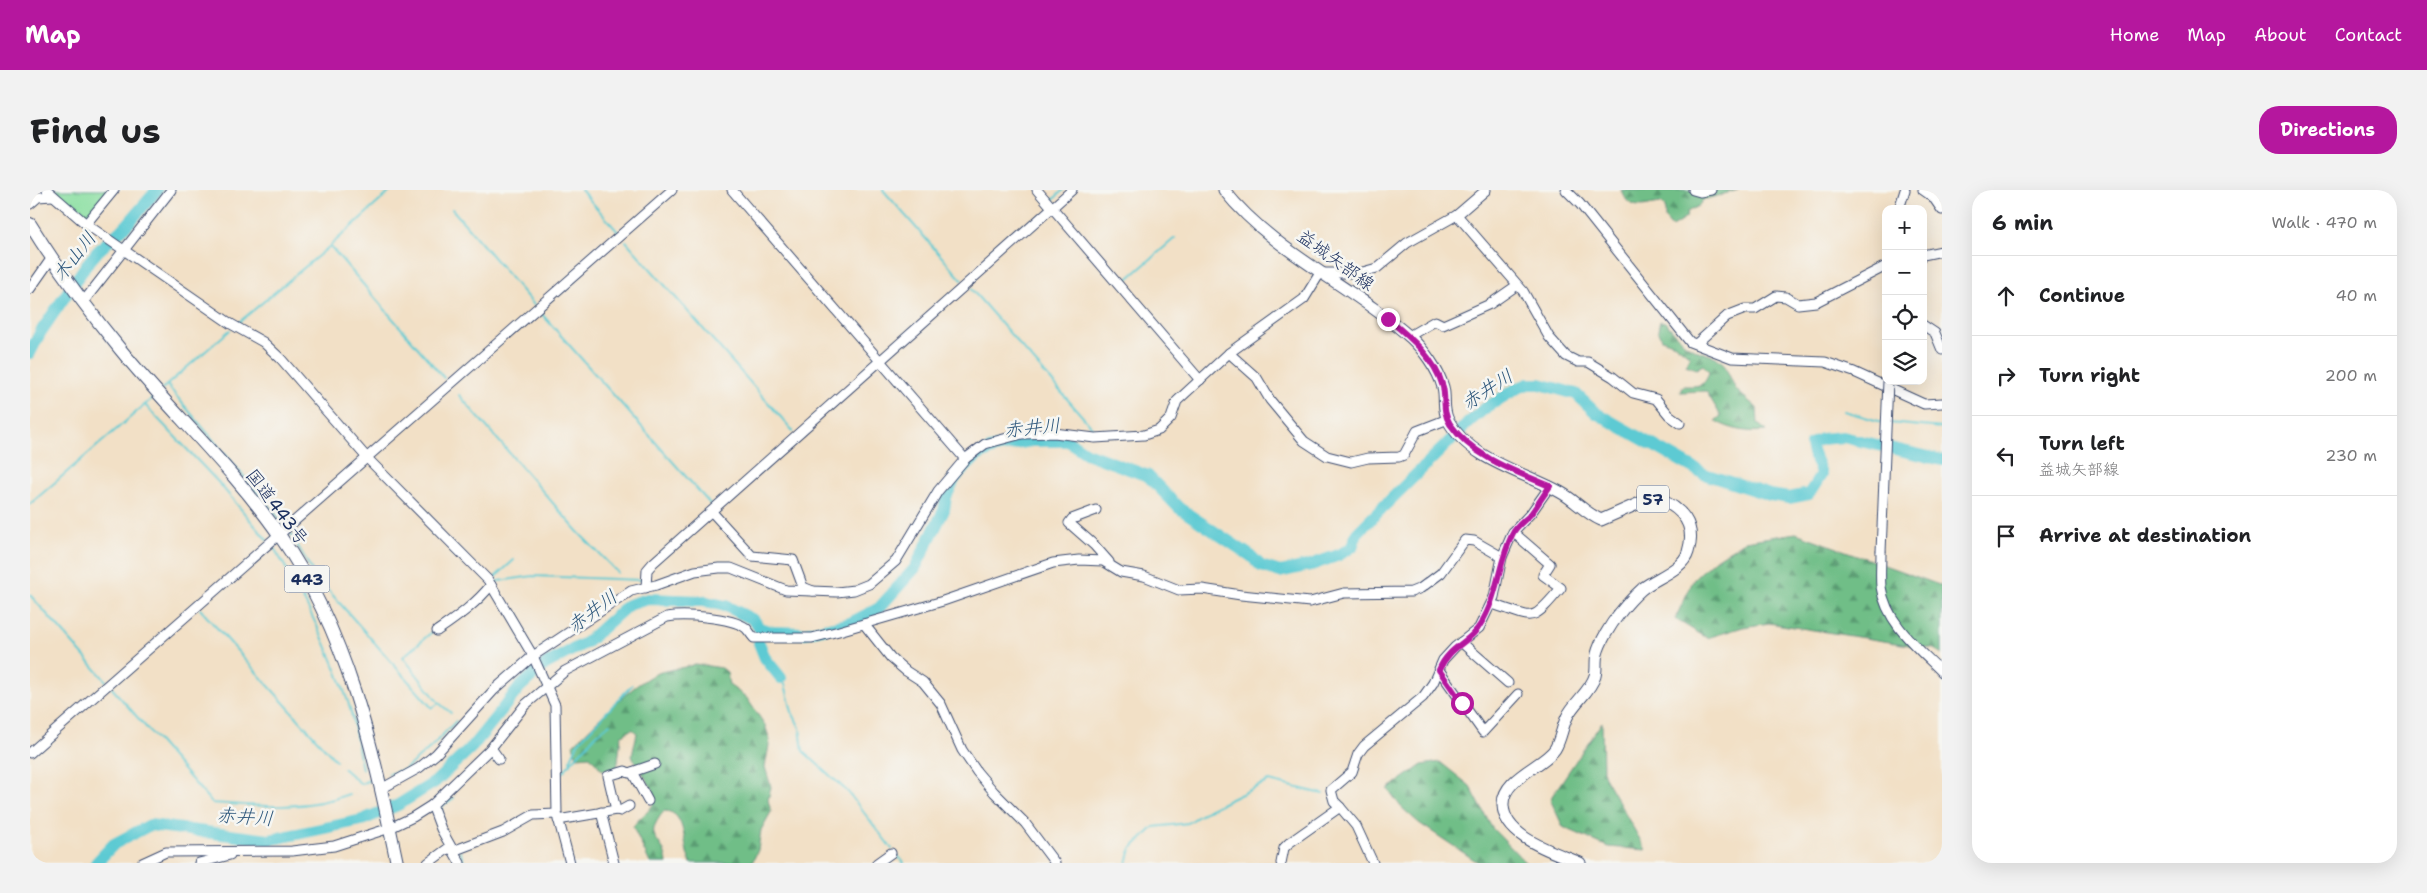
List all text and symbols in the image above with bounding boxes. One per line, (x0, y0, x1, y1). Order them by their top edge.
text: Map (25, 19, 81, 51)
text: Home (2110, 23, 2159, 47)
text: Map (2187, 23, 2226, 47)
text: About (2254, 23, 2307, 47)
text: Contact (2335, 23, 2402, 47)
button: Directions (2259, 106, 2397, 154)
text: Find us (30, 107, 161, 154)
map controls (1882, 205, 1927, 385)
button: + (1882, 205, 1927, 250)
text: 6 min (1992, 209, 2053, 237)
text: Walk · 470 m (2272, 212, 2377, 233)
street label: 益城矢部線 (1293, 224, 1379, 296)
water label: 木山川 (47, 226, 102, 286)
button: − (1882, 250, 1927, 295)
icon: ahead (1992, 282, 2020, 310)
text: Continue (2039, 283, 2125, 308)
text: 40 m (2335, 285, 2377, 306)
button: locate (1882, 295, 1927, 340)
route end (1377, 308, 1400, 331)
button: layers (1882, 340, 1927, 385)
icon: right (1992, 362, 2020, 390)
water label: 赤井川 (1457, 363, 1518, 415)
text: Turn right (2039, 363, 2140, 388)
text: 200 m (2325, 365, 2377, 386)
water label: 赤井川 (1003, 413, 1062, 442)
text: Turn left (2039, 431, 2125, 456)
icon: left (1992, 442, 2020, 470)
text: 230 m (2325, 445, 2377, 466)
text: 益城矢部線 (2039, 459, 2119, 480)
street label: 国道443号 (240, 464, 314, 550)
road number: 57 (1637, 486, 1669, 512)
icon: arrive (1992, 522, 2020, 550)
text: Arrive at destination (2039, 523, 2251, 548)
road number: 443 (284, 566, 330, 592)
water label: 赤井川 (562, 584, 623, 639)
route start (1451, 692, 1474, 715)
water label: 赤井川 (216, 802, 274, 831)

